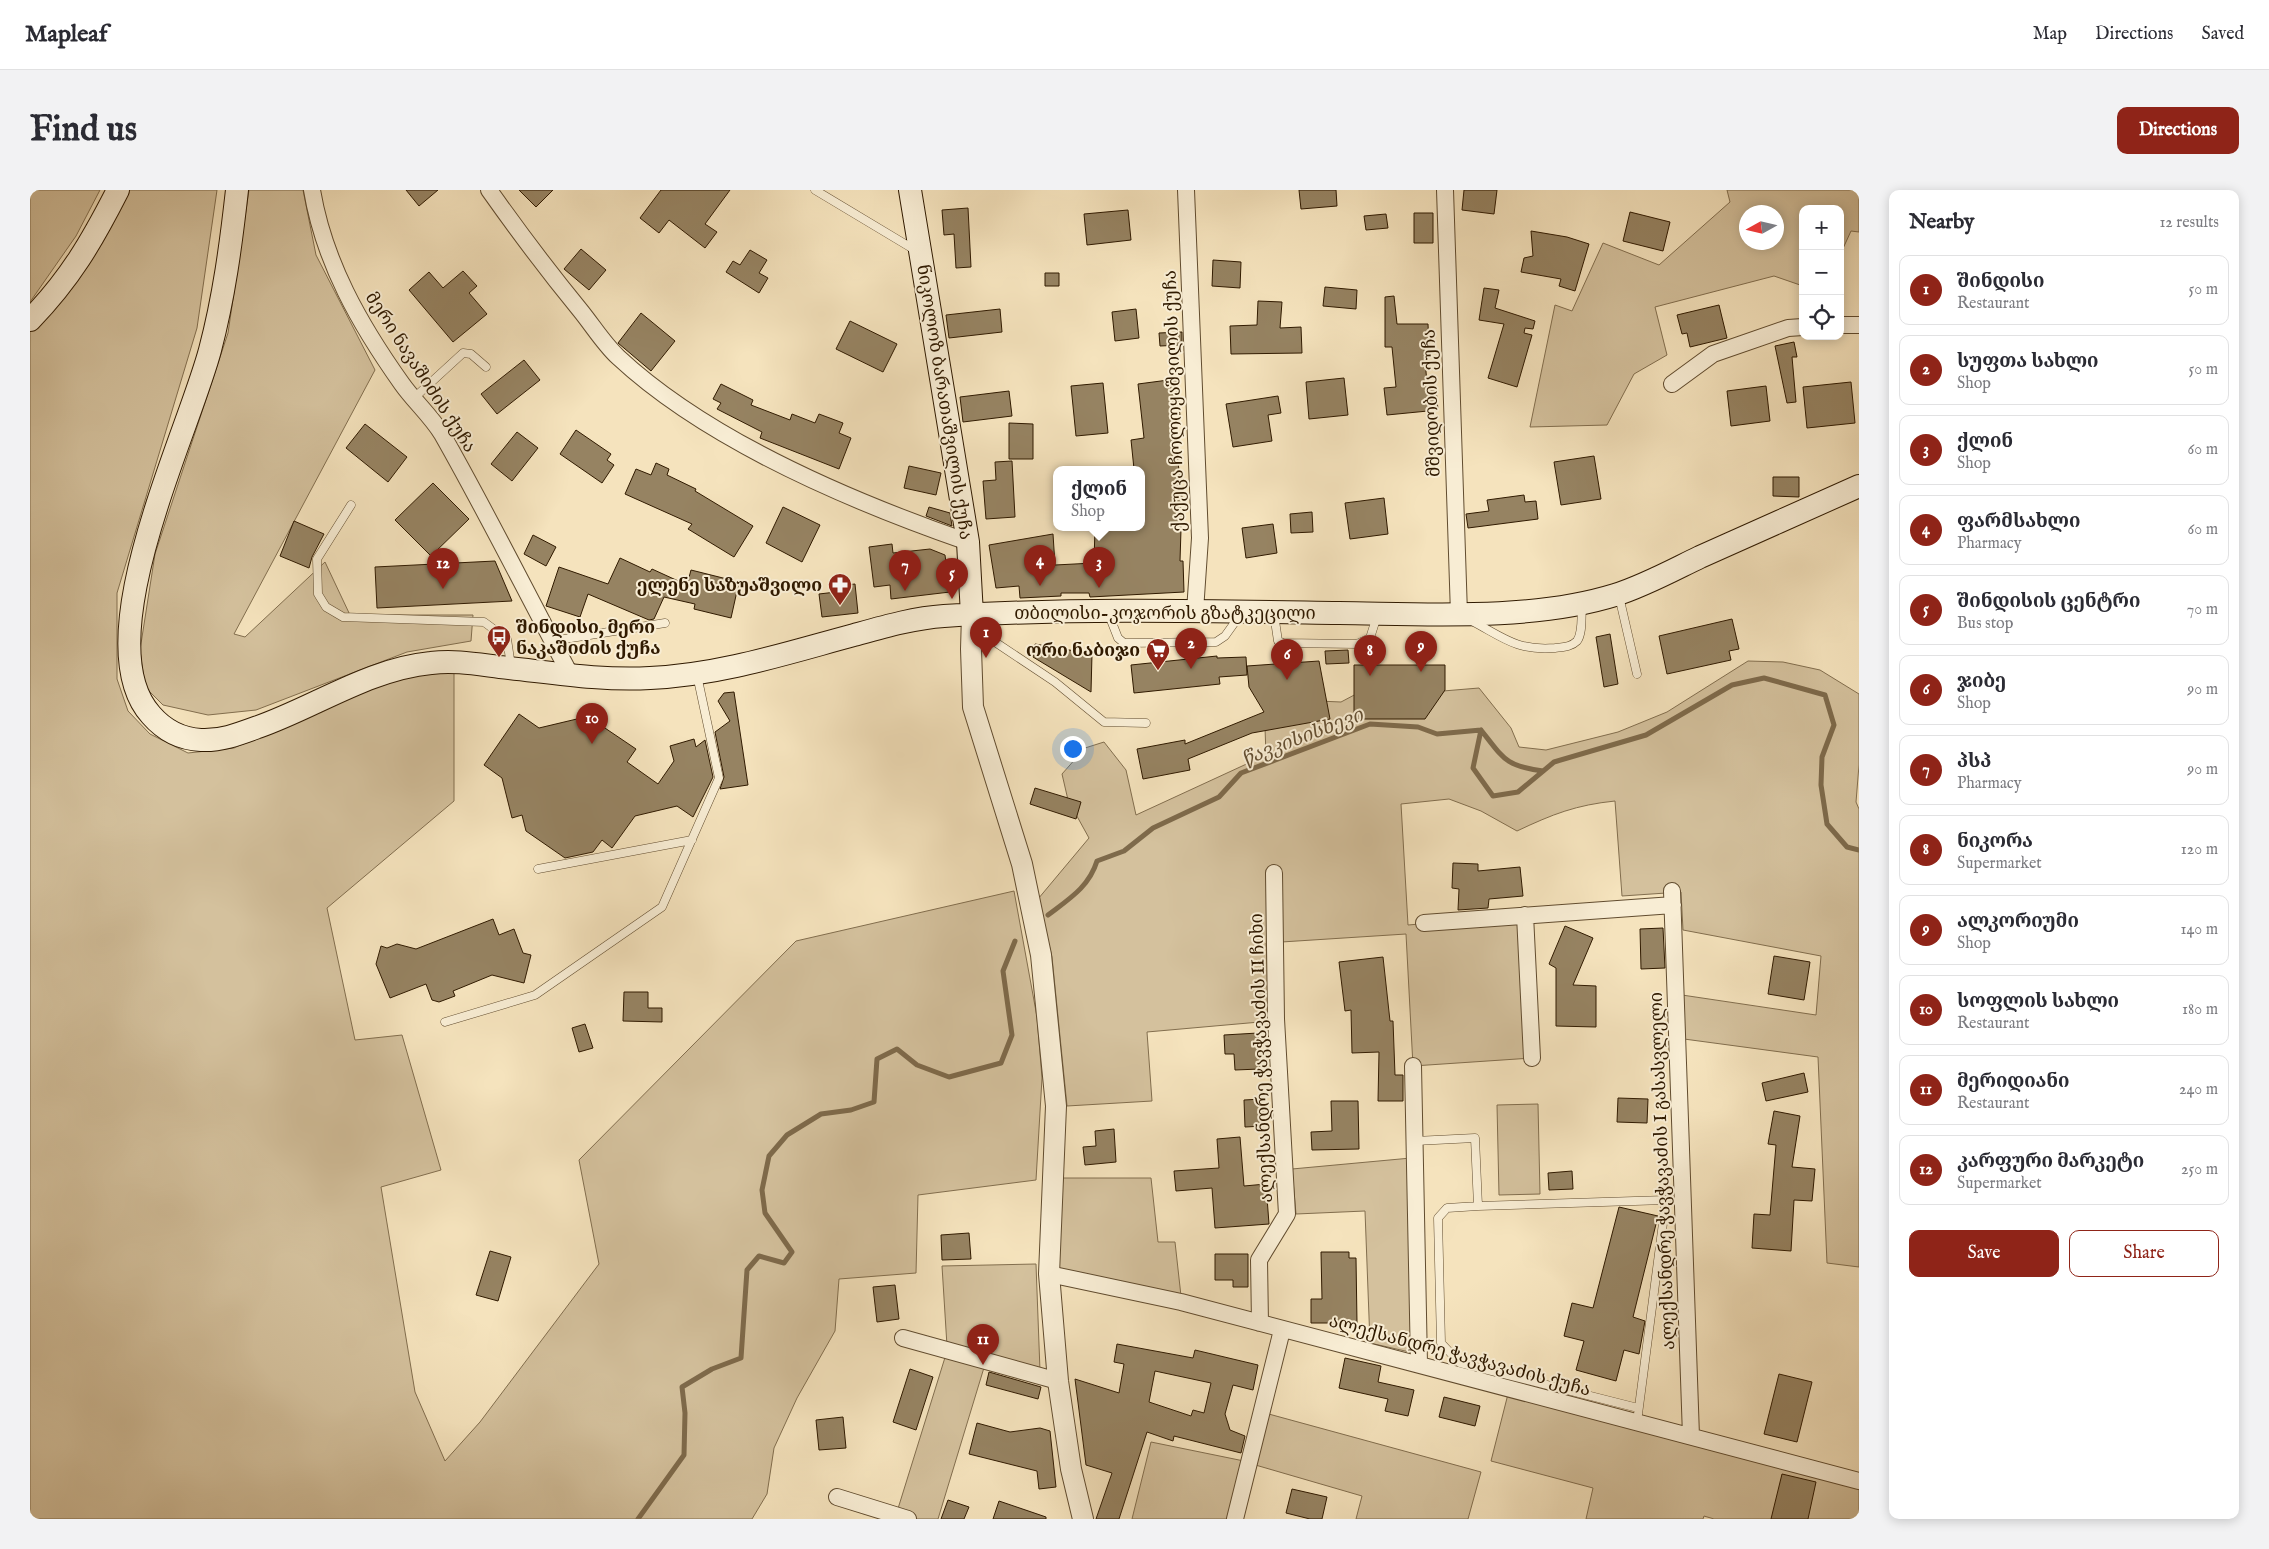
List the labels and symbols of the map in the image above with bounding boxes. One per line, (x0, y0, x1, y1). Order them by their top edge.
north arrow (1739, 205, 1784, 250)
street label: ნიკოლოზ ბარათაშვილის ქუჩა (910, 263, 977, 542)
street label: ქაქუცა ჩოლოყაშვილის ქუჩა (1159, 270, 1192, 532)
street label: მერი ნავაშიძის ქუჩა (359, 288, 480, 458)
street label: მშვიდობის ქუჩა (1418, 328, 1447, 477)
pin: 4 (1024, 545, 1056, 586)
pin: 3 (1083, 547, 1115, 588)
pin: 12 (427, 548, 459, 589)
pin: 7 (889, 550, 921, 591)
pin: 5 (936, 558, 968, 599)
pharmacy icon: ელენე საზუაშვილი (827, 572, 853, 606)
place label: ელენე საზუაშვილი (637, 575, 822, 598)
street label: თბილისი-კოჯორის გზატკეცილი (1014, 603, 1316, 626)
place label: შინდისი, მერი ნაკაშიძის ქუჩა (515, 617, 660, 661)
pin: 1 (970, 617, 1002, 658)
bus stop icon: შინდისი, მერი ნაკაშიძის ქუჩა (486, 624, 512, 658)
pin: 2 (1175, 628, 1207, 669)
pin: 9 (1405, 631, 1437, 672)
pin: 8 (1354, 635, 1386, 676)
supermarket icon: ორი ნაბიჯი (1145, 637, 1171, 671)
pin: 6 (1271, 639, 1303, 680)
place label: ორი ნაბიჯი (1026, 640, 1140, 663)
pin: 10 (576, 703, 608, 744)
water label: წავკისისხევი (1239, 703, 1368, 772)
your location (1060, 736, 1086, 762)
street label: ალექსანდრე ჭავჭავაძის II ჩიხი (1246, 913, 1279, 1203)
street label: ალექსანდრე ჭავჭავაძის I გასასვლელი (1646, 992, 1681, 1350)
street label: ალექსანდრე ჭავჭავაძის ქუჩა (1326, 1310, 1593, 1403)
pin: 11 (967, 1324, 999, 1365)

